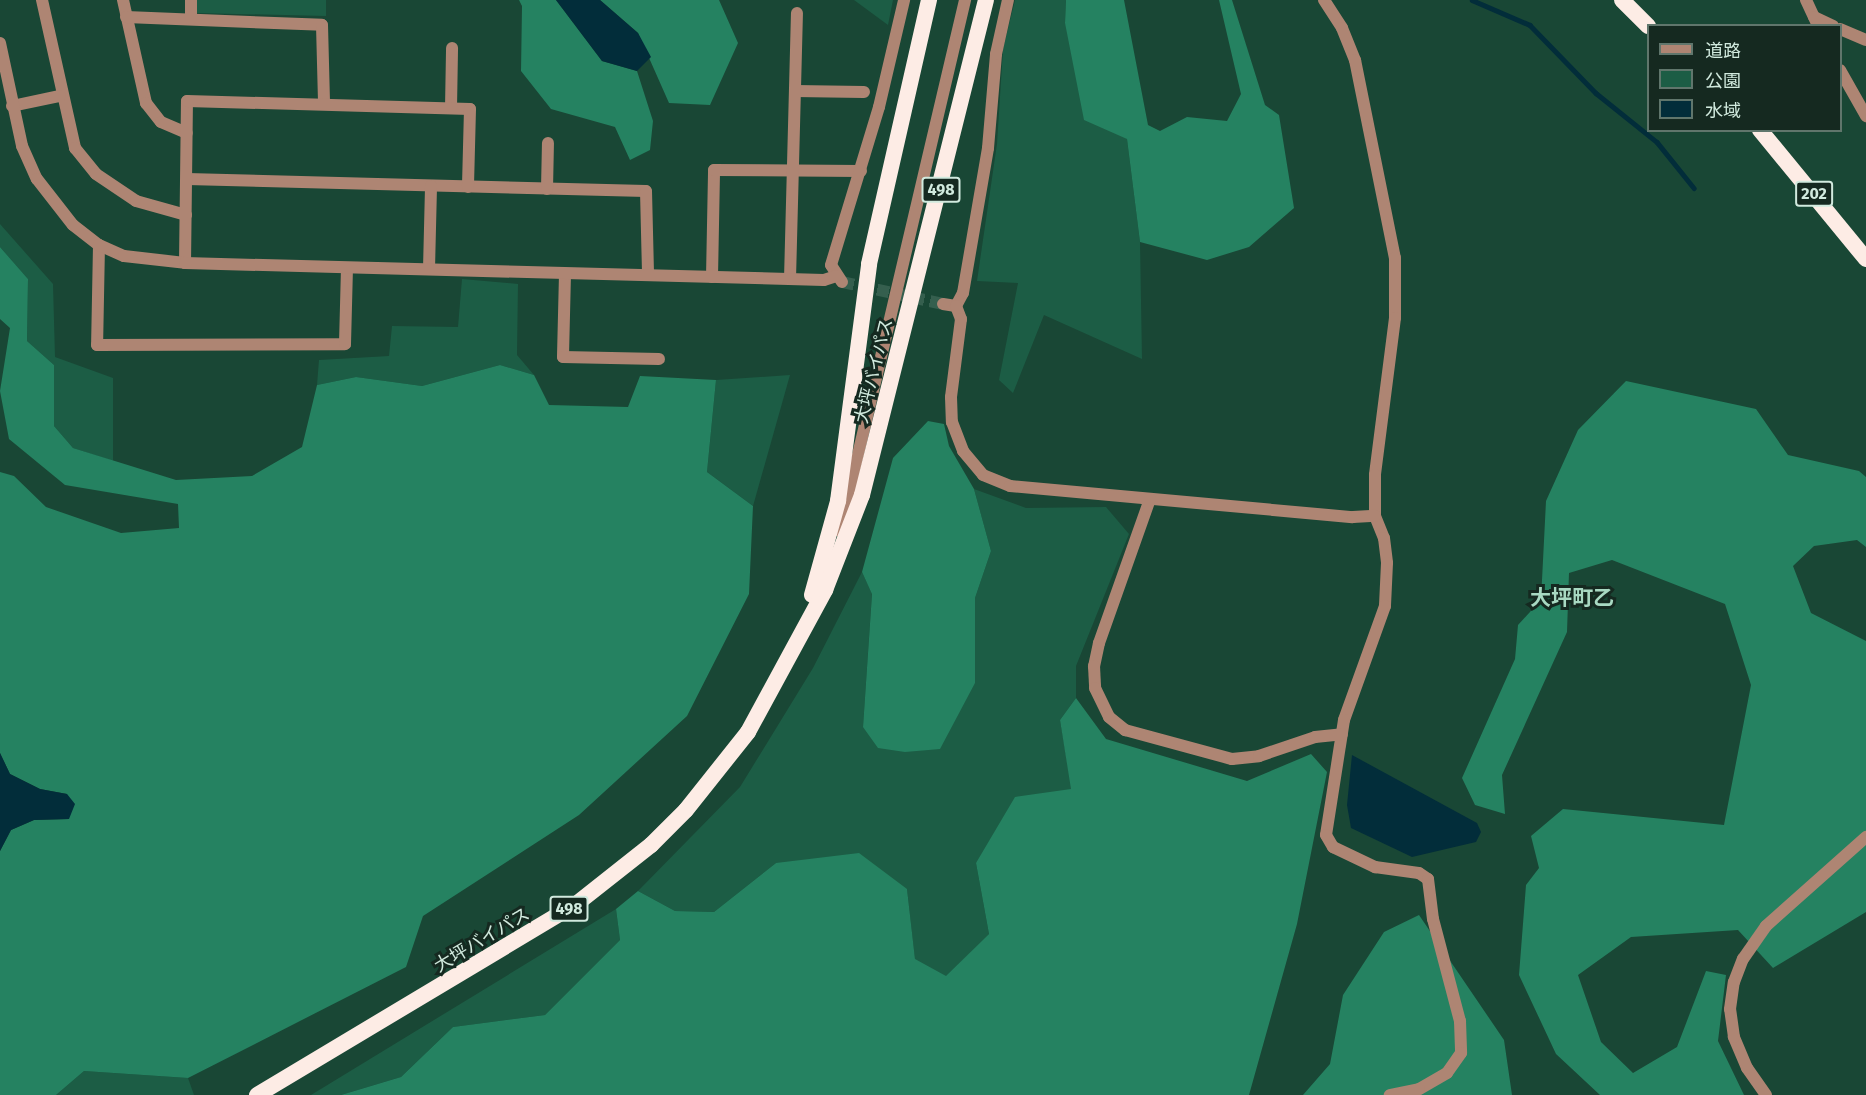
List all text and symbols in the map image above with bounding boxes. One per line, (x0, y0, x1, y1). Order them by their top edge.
legend (1647, 24, 1842, 132)
text: 道路 (1705, 40, 1741, 62)
text: 公園 (1705, 70, 1741, 92)
text: 水域 (1705, 100, 1741, 122)
road number: 498 (922, 177, 960, 203)
road number: 202 (1794, 181, 1834, 207)
street label: 大坪バイパス (850, 316, 898, 426)
district label: 大坪町乙 (1530, 585, 1614, 611)
road number: 498 (550, 896, 588, 922)
street label: 大坪バイパス (430, 903, 534, 977)

